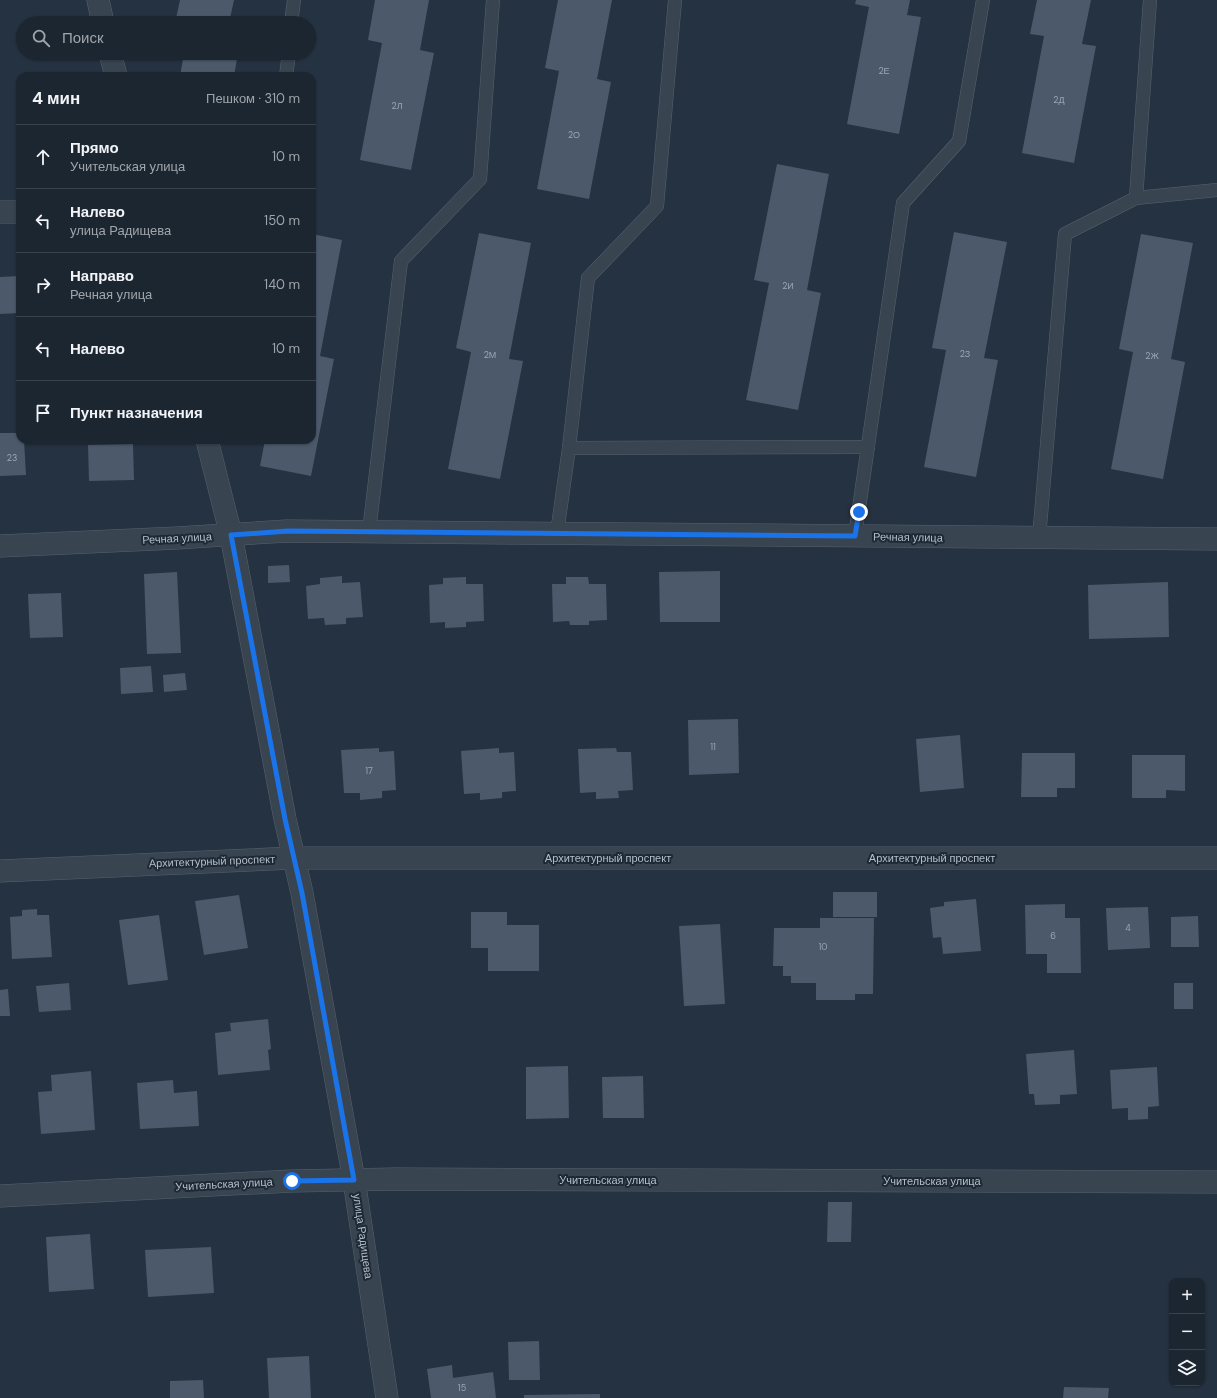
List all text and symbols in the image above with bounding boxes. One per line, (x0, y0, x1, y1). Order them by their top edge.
search box (16, 16, 316, 60)
icon: search (30, 27, 52, 49)
text: Поиск (62, 28, 104, 48)
house number: 2Е (878, 65, 890, 77)
text: 4 мин (32, 87, 80, 109)
text: Пешком · 310 m (206, 90, 300, 107)
house number: 2Д (1053, 94, 1065, 106)
house number: 2Л (391, 100, 403, 112)
house number: 2О (568, 129, 580, 141)
text: Прямо (70, 138, 119, 158)
icon: ahead (32, 146, 54, 168)
text: 10 m (272, 148, 300, 165)
text: Учительская улица (70, 158, 185, 175)
text: Налево (70, 202, 125, 222)
icon: left (32, 210, 54, 232)
text: 150 m (264, 212, 300, 229)
text: улица Радищева (70, 222, 171, 239)
text: Направо (70, 266, 134, 286)
icon: right (32, 274, 54, 296)
text: 140 m (264, 276, 300, 293)
house number: 2И (782, 280, 794, 292)
text: Речная улица (70, 286, 152, 303)
icon: left (32, 338, 54, 360)
text: Налево (70, 339, 125, 359)
text: 10 m (272, 340, 300, 357)
house number: 2З (960, 348, 970, 360)
house number: 2М (484, 349, 496, 361)
house number: 2Ж (1145, 350, 1159, 362)
icon: arrive (32, 402, 54, 424)
text: Пункт назначения (70, 403, 203, 423)
house number: 23 (7, 452, 17, 464)
route end (850, 503, 868, 521)
street label: Речная улица (142, 529, 213, 547)
street label: Речная улица (873, 529, 944, 545)
house number: 11 (710, 741, 716, 753)
house number: 17 (365, 765, 373, 777)
street label: Архитектурный проспект (545, 851, 671, 865)
street label: Архитектурный проспект (869, 851, 995, 865)
street label: Архитектурный проспект (149, 852, 275, 870)
house number: 4 (1125, 922, 1131, 934)
house number: 6 (1050, 930, 1056, 942)
house number: 10 (819, 941, 827, 953)
route start (283, 1172, 301, 1190)
street label: Учительская улица (559, 1173, 658, 1187)
street label: Учительская улица (175, 1174, 274, 1194)
street label: Учительская улица (883, 1174, 982, 1188)
street label: улица Радищева (350, 1193, 376, 1280)
map controls (1169, 1278, 1205, 1386)
button: + (1169, 1278, 1205, 1314)
button: − (1169, 1314, 1205, 1350)
button: layers (1169, 1350, 1205, 1386)
house number: 15 (458, 1382, 466, 1394)

